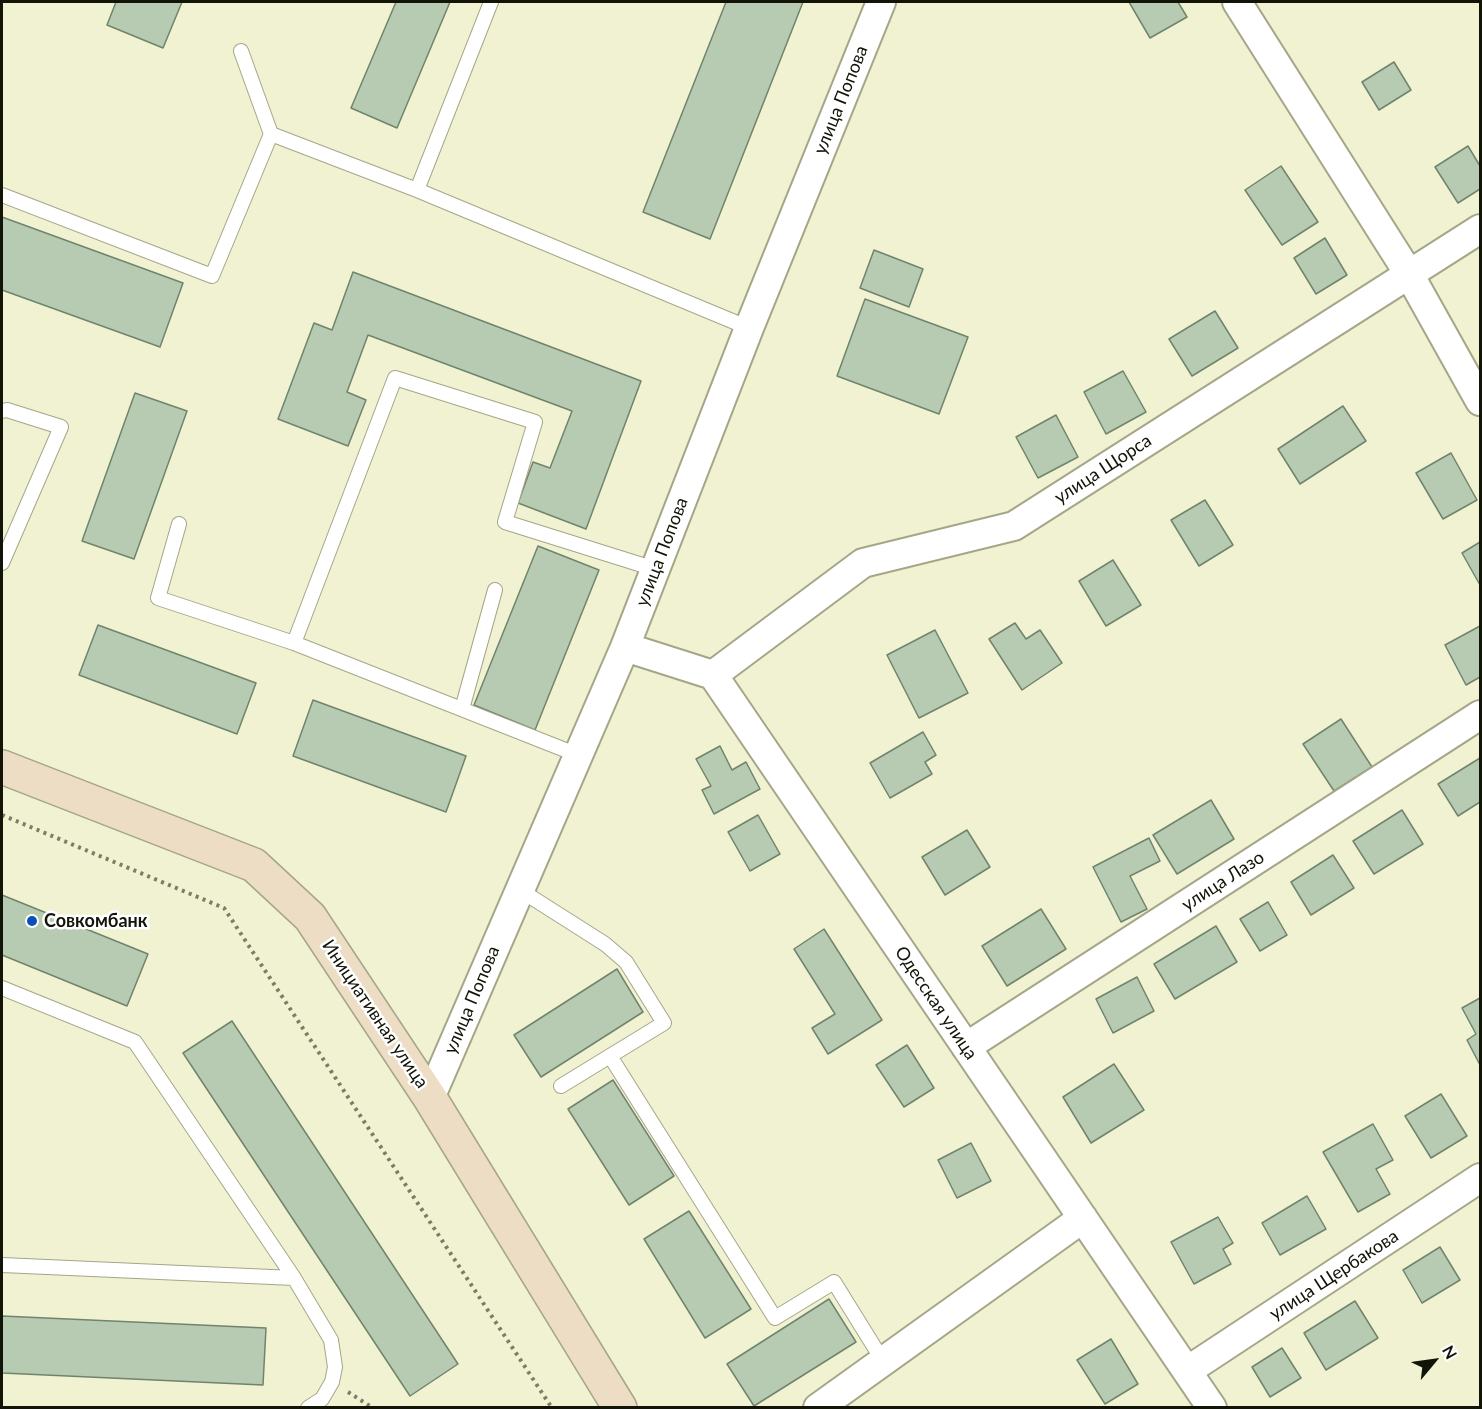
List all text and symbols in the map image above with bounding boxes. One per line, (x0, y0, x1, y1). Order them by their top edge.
street label: улица Попова (809, 43, 873, 157)
street label: улица Щорса (1050, 430, 1156, 508)
street label: улица Попова (631, 494, 693, 610)
street label: улица Лазо (1178, 846, 1268, 916)
place label: Совкомбанк (44, 910, 148, 932)
marker: Совкомбанк (25, 914, 39, 928)
street label: Инициативная улица (317, 936, 433, 1092)
street label: Одесская улица (890, 942, 982, 1064)
street label: улица Попова (440, 943, 504, 1057)
street label: улица Щербакова (1265, 1225, 1403, 1325)
north arrow (1404, 1331, 1464, 1391)
text: N (1439, 1342, 1461, 1362)

